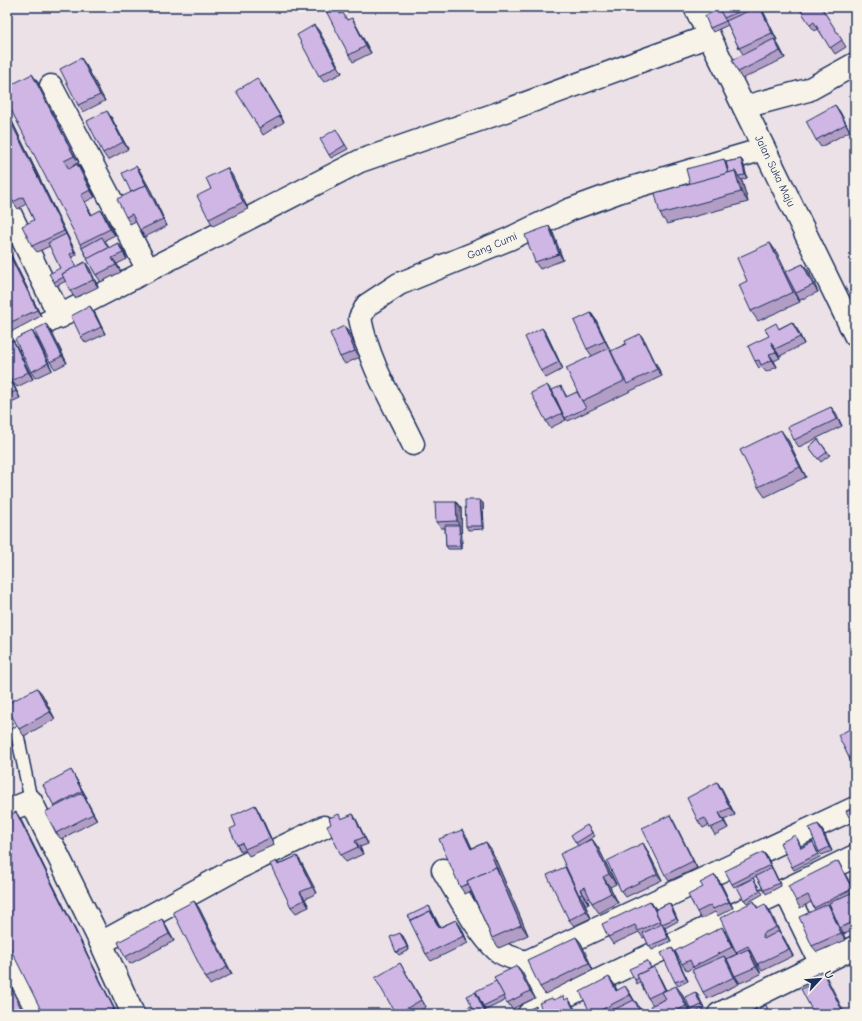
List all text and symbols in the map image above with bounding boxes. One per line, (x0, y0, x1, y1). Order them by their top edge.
street label: Jalan Suka Maju (752, 133, 798, 209)
street label: Gang Cumi (465, 230, 519, 262)
north arrow (800, 959, 840, 999)
text: U (821, 969, 836, 981)

